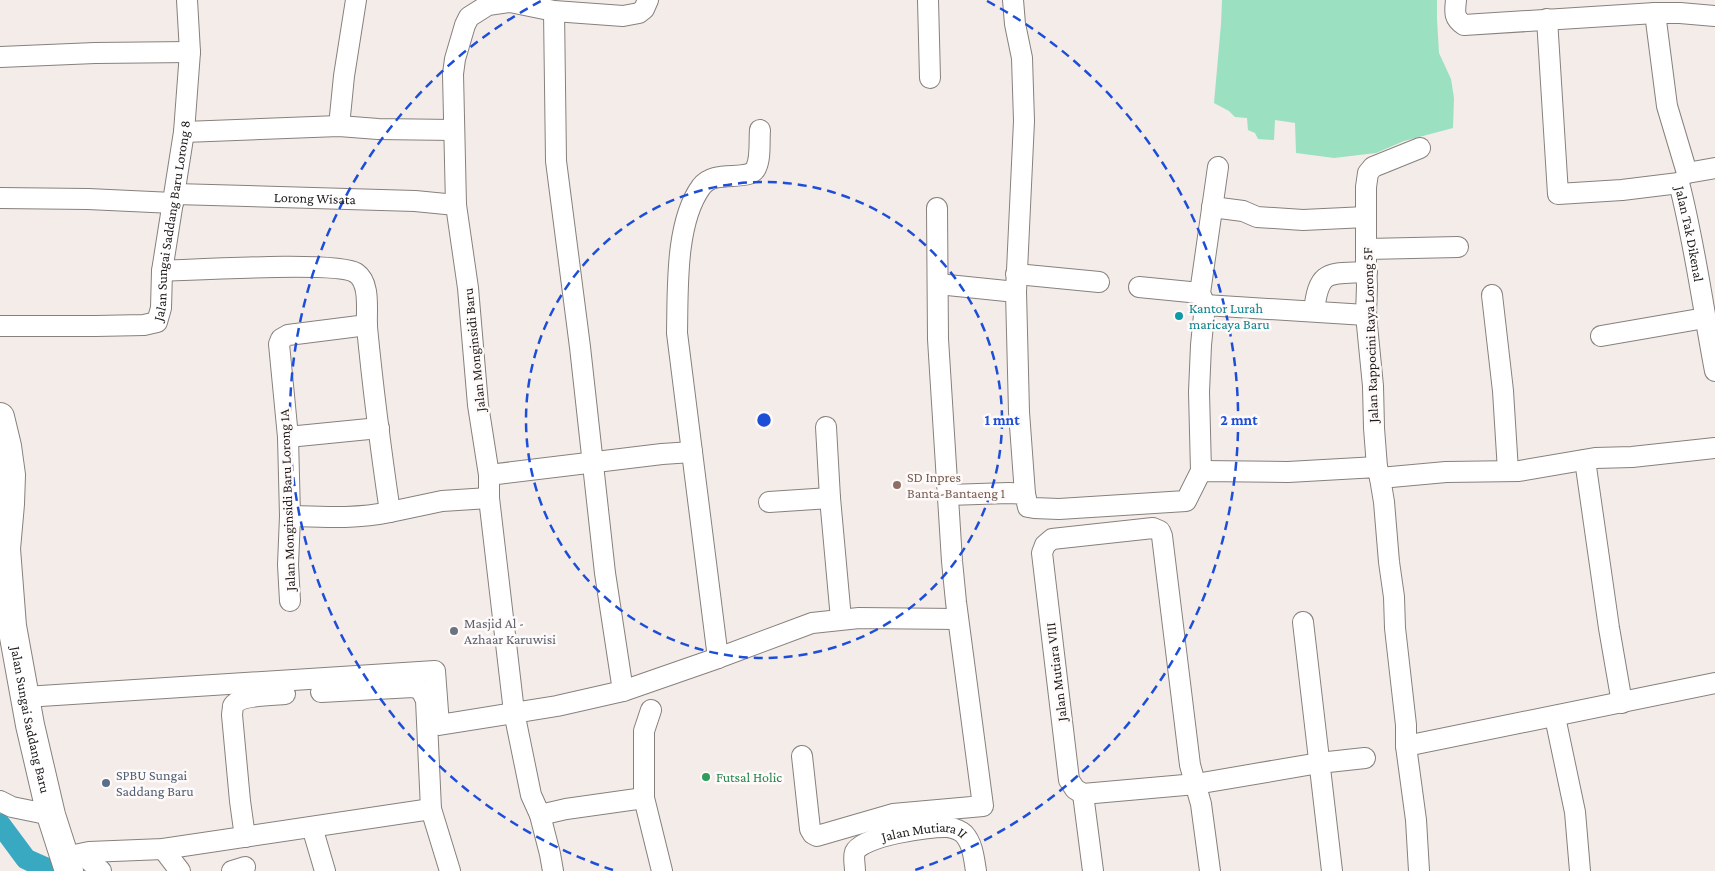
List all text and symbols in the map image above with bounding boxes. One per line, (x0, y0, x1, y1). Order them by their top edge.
street label: Jalan Sungai Saddang Baru Lorong 8 (149, 120, 193, 325)
street label: Jalan Tak Dikenal (1672, 182, 1707, 283)
street label: Lorong Wisata (274, 189, 357, 207)
street label: Jalan Rappocini Raya Lorong 5F (1359, 247, 1381, 425)
street label: Jalan Monginsidi Baru (459, 287, 489, 415)
place label: Kantor Lurah maricaya Baru (1189, 300, 1270, 332)
marker: Kantor Lurah maricaya Baru (1173, 310, 1185, 322)
street label: Jalan Monginsidi Baru Lorong 1A (276, 409, 298, 593)
centre of rings (755, 411, 773, 429)
text: 1 mnt (984, 412, 1020, 428)
text: 2 mnt (1220, 412, 1258, 428)
place label: SD Inpres Banta-Bantaeng 1 (907, 469, 1006, 501)
marker: SD Inpres Banta-Bantaeng 1 (891, 479, 903, 491)
place label: Masjid Al - Azhaar Karuwisi (464, 615, 556, 647)
street label: Jalan Mutiara VIII (1042, 622, 1070, 724)
marker: Masjid Al - Azhaar Karuwisi (448, 625, 460, 637)
street label: Jalan Sungai Saddang Baru (7, 643, 54, 795)
place label: SPBU Sungai Saddang Baru (116, 767, 194, 799)
place label: Futsal Holic (716, 769, 782, 785)
marker: Futsal Holic (700, 771, 712, 783)
marker: SPBU Sungai Saddang Baru (100, 777, 112, 789)
street label: Jalan Mutiara II (878, 819, 972, 845)

